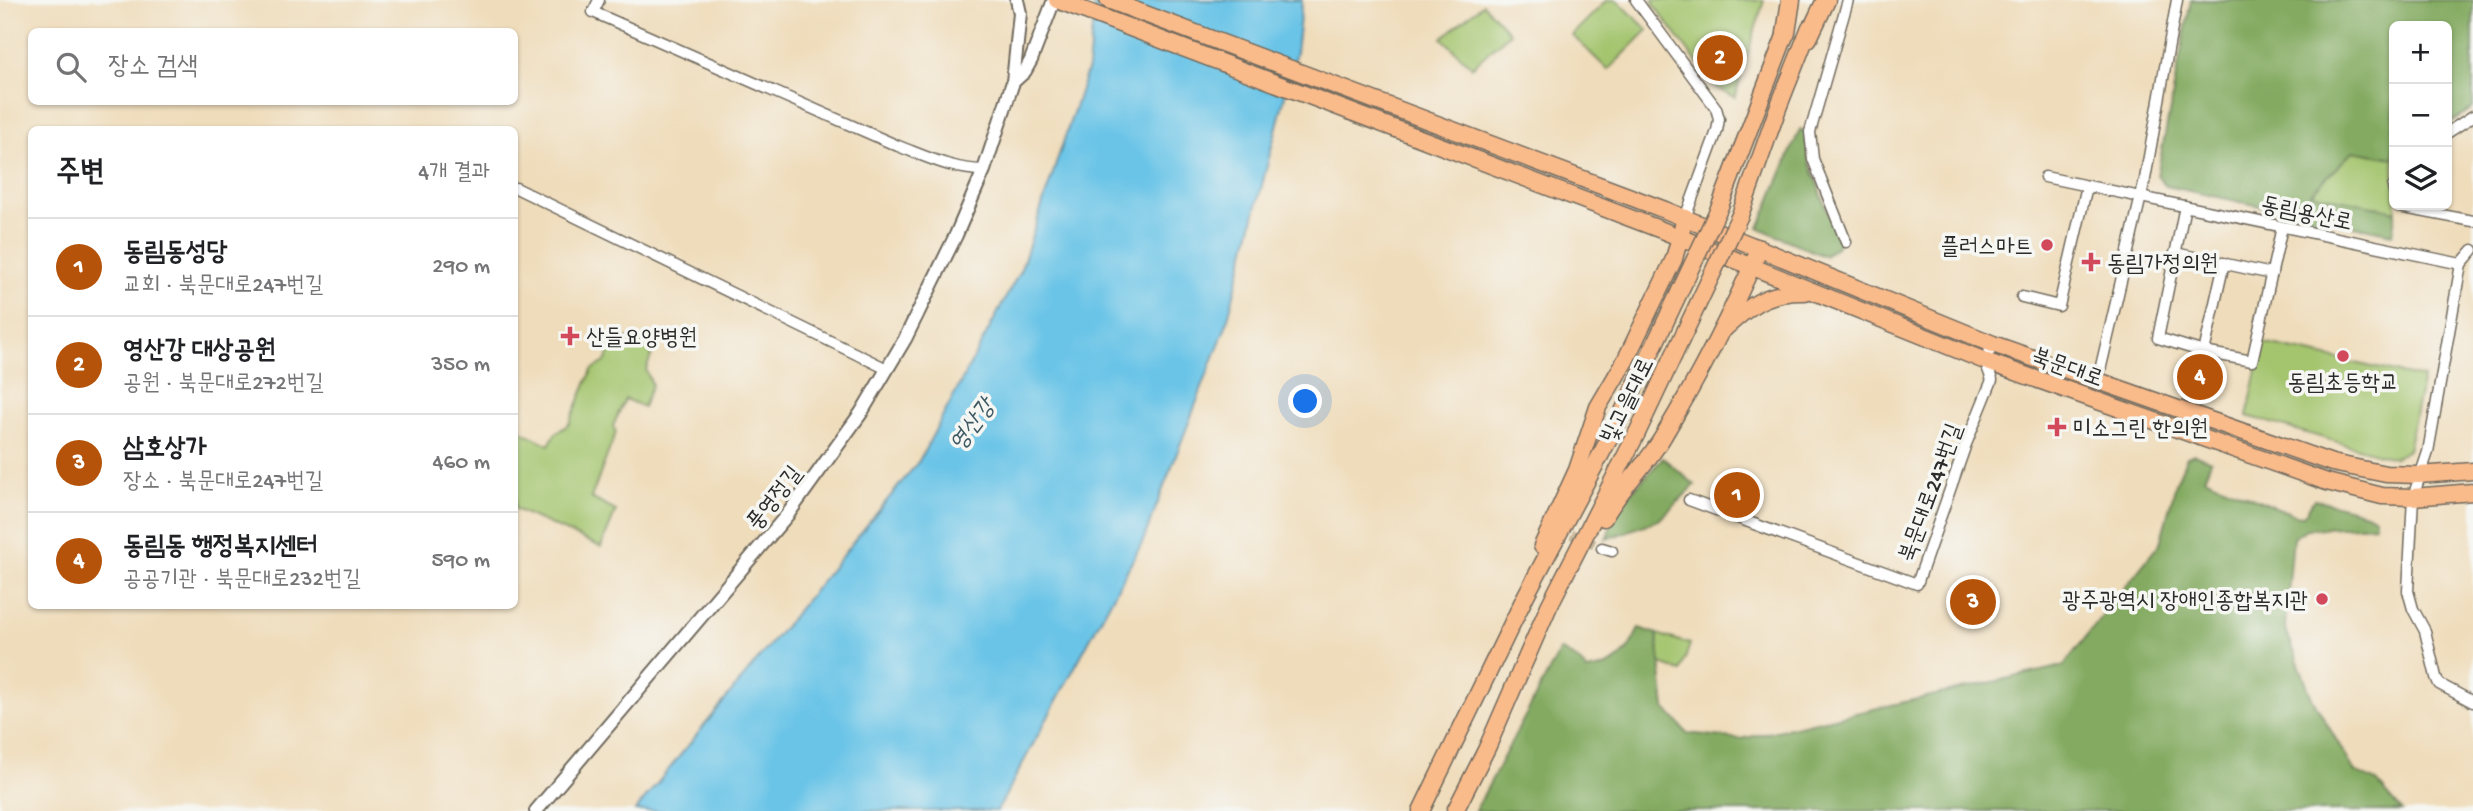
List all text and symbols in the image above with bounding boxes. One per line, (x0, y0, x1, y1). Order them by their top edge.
map controls (2389, 21, 2452, 210)
button: + (2389, 21, 2452, 84)
search box (28, 28, 518, 105)
pin: 2 (1697, 32, 1743, 84)
icon: search (52, 48, 90, 86)
text: 장소 검색 (108, 53, 198, 84)
button: − (2389, 84, 2452, 147)
button: layers (2389, 147, 2452, 210)
text: 주변 (56, 157, 104, 192)
text: 4개 결과 (418, 160, 490, 187)
street label: 동림용산로 (2258, 193, 2354, 238)
place label: 플러스마트 (1940, 235, 2033, 262)
marker: 플러스마트 (2039, 237, 2055, 253)
text: 동림동성당 (123, 239, 228, 270)
marker: 동림가정의원 (2081, 252, 2101, 272)
place label: 동림가정의원 (2107, 252, 2218, 279)
text: 1 (74, 254, 84, 281)
text: 290 m (432, 254, 490, 281)
text: 교회 · 북문대로247번길 (123, 273, 323, 300)
marker: 산들요양병원 (560, 326, 580, 346)
place label: 산들요양병원 (586, 326, 697, 353)
text: 영산강 대상공원 (123, 337, 276, 368)
street label: 북문대로 (2027, 344, 2106, 395)
marker: 동림초등학교 (2335, 348, 2351, 364)
pin: 4 (2177, 351, 2223, 403)
text: 2 (73, 352, 85, 379)
text: 350 m (431, 352, 490, 379)
street label: 빛고을대로 (1597, 354, 1662, 449)
text: 공원 · 북문대로272번길 (123, 371, 324, 398)
place label: 동림초등학교 (2287, 371, 2399, 398)
your location (1288, 384, 1322, 418)
water label: 영산강 (945, 392, 1004, 458)
marker: 미소그린 한의원 (2047, 417, 2067, 437)
place label: 미소그린 한의원 (2073, 417, 2208, 444)
street label: 북문대로247번길 (1895, 420, 1970, 566)
text: 삼호상가 (123, 435, 207, 466)
text: 3 (73, 450, 85, 477)
text: 460 m (433, 450, 490, 477)
street label: 풍영정길 (742, 462, 809, 537)
text: 장소 · 북문대로247번길 (123, 469, 323, 496)
pin: 1 (1714, 469, 1760, 521)
text: 동림동 행정복지센터 (123, 533, 317, 564)
text: 4 (74, 548, 84, 575)
text: 590 m (432, 548, 490, 575)
text: 공공기관 · 북문대로232번길 (123, 567, 361, 594)
pin: 3 (1950, 576, 1996, 628)
place label: 광주광역시 장애인종합복지관 (2062, 589, 2308, 616)
marker: 광주광역시 장애인종합복지관 (2314, 591, 2330, 607)

